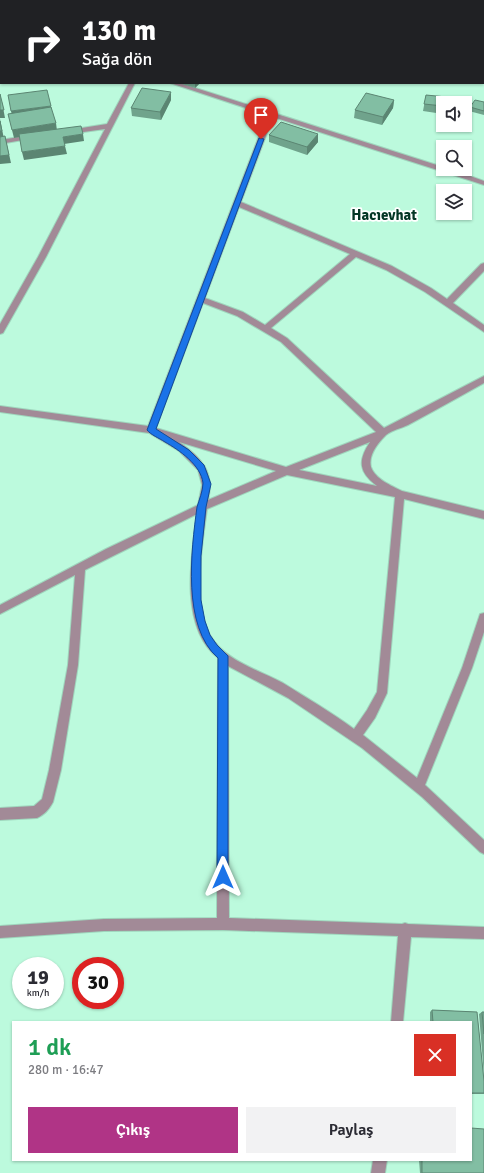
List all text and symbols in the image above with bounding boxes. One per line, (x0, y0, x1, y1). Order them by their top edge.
text: 130 m (82, 14, 156, 48)
icon: right (16, 16, 68, 68)
text: Sağa dön (82, 48, 152, 70)
map controls (436, 96, 472, 220)
button: sound (436, 96, 472, 132)
pin (244, 98, 278, 139)
icon: arrive (250, 104, 272, 126)
button: search (436, 140, 472, 176)
button: layers (436, 184, 472, 220)
district label: Hacıevhat (351, 206, 417, 224)
position arrow (202, 856, 244, 898)
speed limit sign: 30 (72, 957, 124, 1009)
text: 19 (27, 965, 49, 990)
text: km/h (27, 987, 49, 999)
text: 1 dk (28, 1032, 71, 1062)
button: close (414, 1034, 456, 1076)
text: 280 m · 16:47 (28, 1062, 104, 1078)
button: Çıkış (28, 1107, 238, 1153)
button: Paylaş (246, 1107, 456, 1153)

